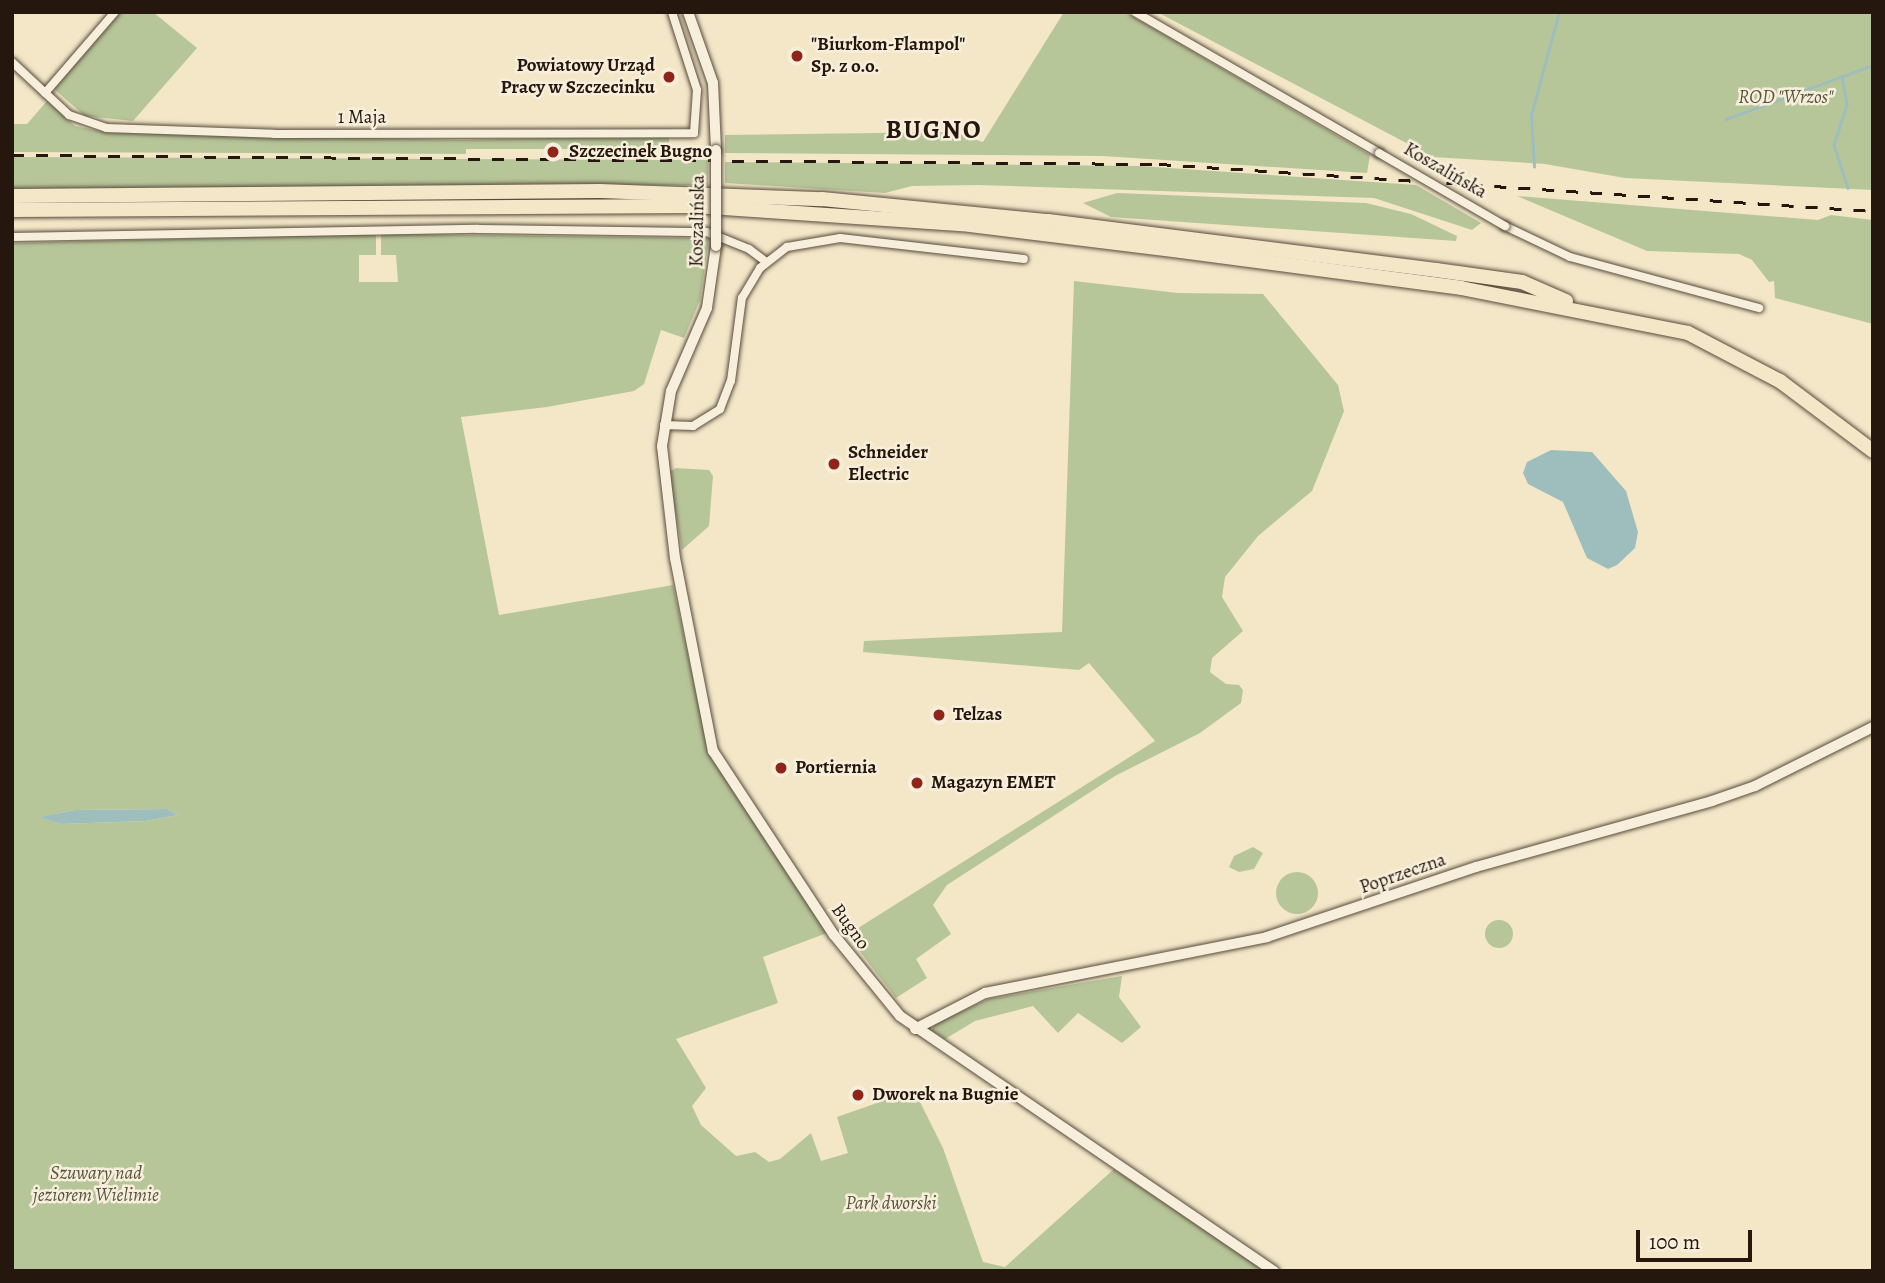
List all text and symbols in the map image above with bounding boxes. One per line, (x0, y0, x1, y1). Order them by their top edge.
place label: "Biurkom-Flampol" Sp. z o.o. (811, 34, 965, 78)
marker: "Biurkom-Flampol" Sp. z o.o. (789, 48, 805, 64)
place label: Powiatowy Urząd Pracy w Szczecinku (500, 55, 655, 99)
marker: Powiatowy Urząd Pracy w Szczecinku (661, 69, 677, 85)
park label: ROD "Wrzos" (1738, 87, 1834, 109)
street label: 1 Maja (338, 107, 386, 129)
district label: BUGNO (886, 114, 982, 146)
street label: Koszalińska (1399, 138, 1491, 204)
place label: Szczecinek Bugno (569, 141, 712, 163)
marker: Szczecinek Bugno (543, 142, 563, 162)
street label: Koszalińska (686, 175, 710, 267)
place label: Schneider Electric (848, 442, 928, 486)
marker: Schneider Electric (826, 456, 842, 472)
place label: Telzas (953, 704, 1002, 726)
marker: Telzas (931, 707, 947, 723)
place label: Portiernia (795, 757, 877, 779)
marker: Portiernia (773, 760, 789, 776)
place label: Magazyn EMET (931, 772, 1056, 794)
marker: Magazyn EMET (909, 775, 925, 791)
street label: Poprzeczna (1357, 849, 1449, 899)
street label: Bugno (826, 900, 874, 954)
place label: Dworek na Bugnie (872, 1084, 1019, 1106)
marker: Dworek na Bugnie (850, 1087, 866, 1103)
park label: Szuwary nad jeziorem Wielimie (33, 1163, 159, 1207)
park label: Park dworski (845, 1193, 937, 1215)
scale bar (1640, 1216, 1756, 1260)
text: 100 m (1649, 1228, 1700, 1256)

